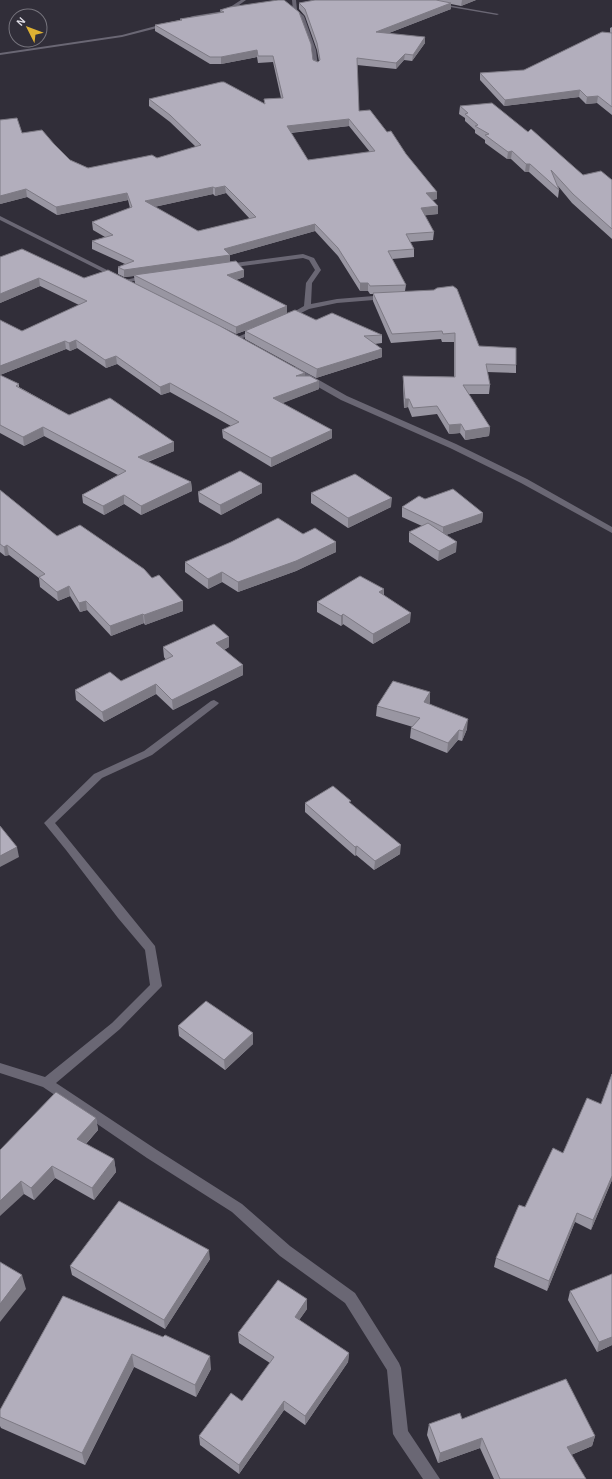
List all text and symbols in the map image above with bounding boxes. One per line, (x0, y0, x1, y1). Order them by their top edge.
north arrow (8, 8, 48, 48)
text: N (14, 15, 28, 28)

